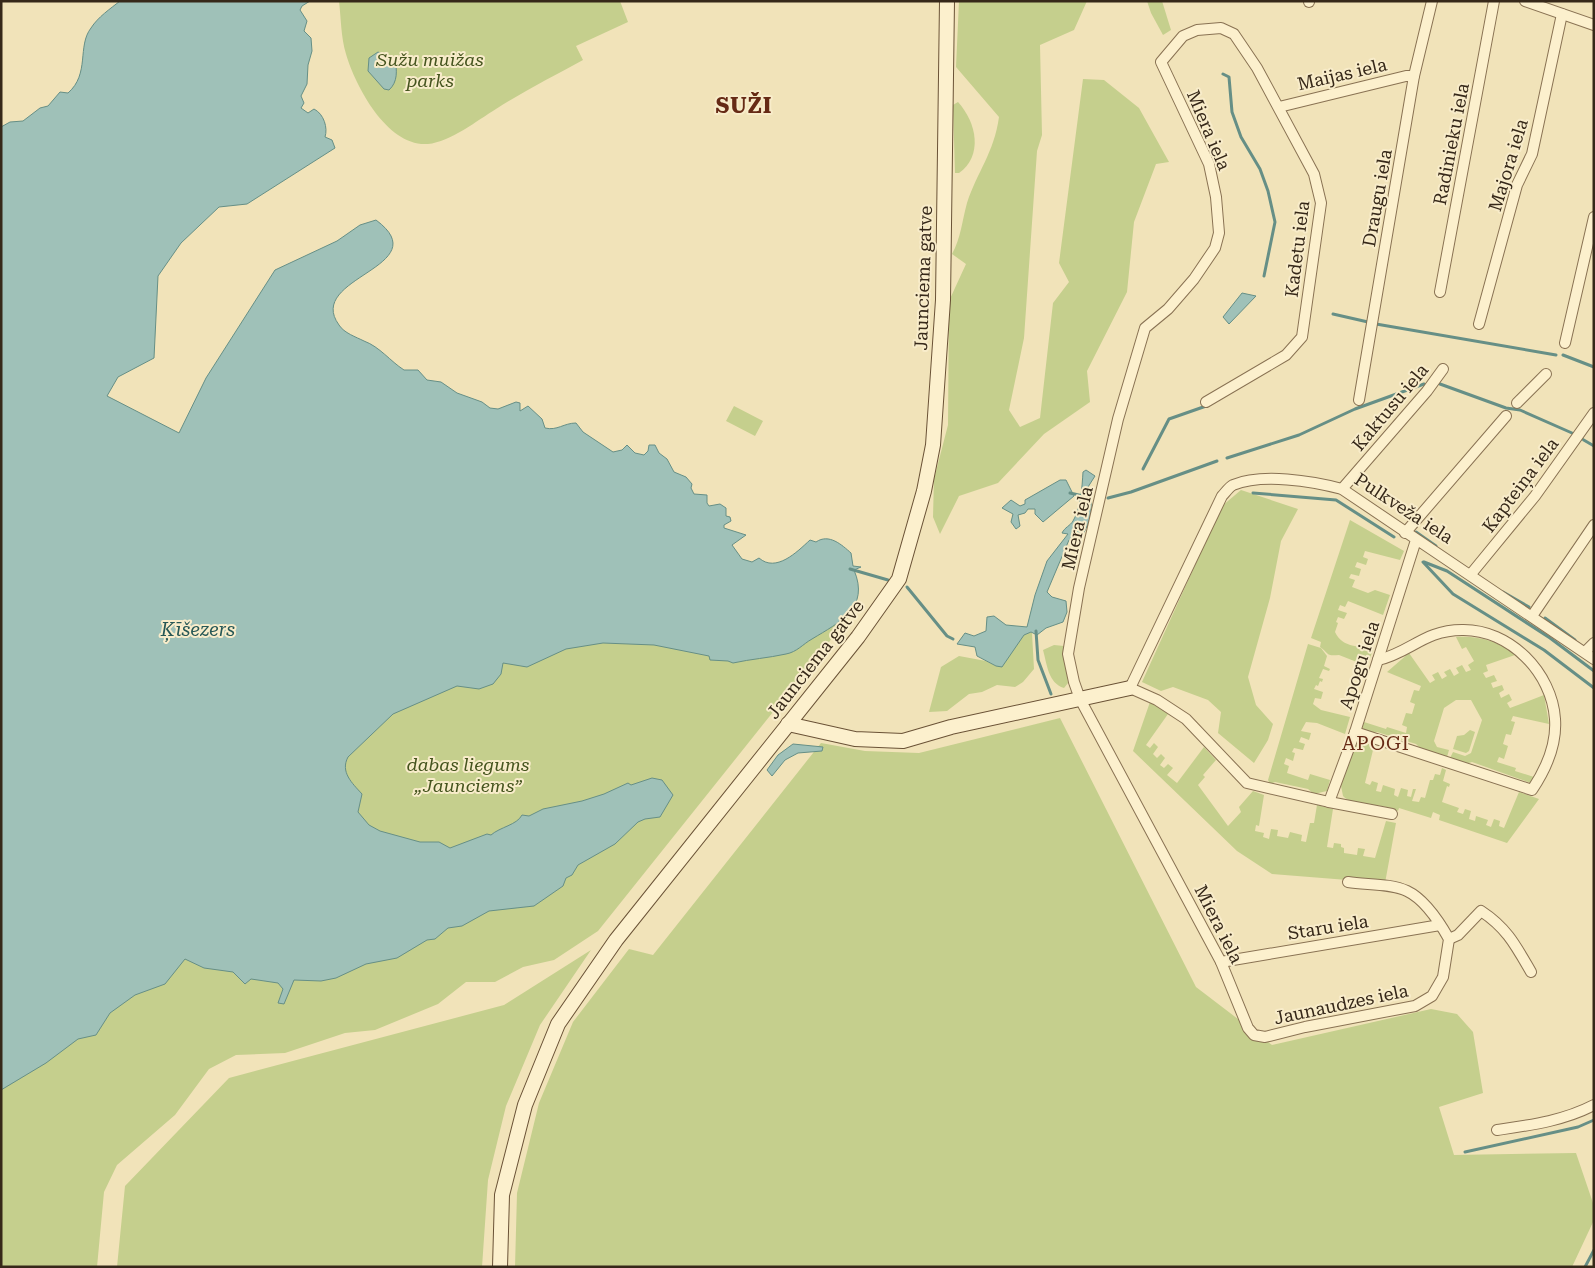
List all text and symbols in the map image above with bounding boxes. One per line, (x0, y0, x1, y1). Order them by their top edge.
park label: Sužu muižas parks (375, 49, 484, 91)
street label: Maijas iela (1295, 53, 1389, 95)
street label: Radinieku iela (1429, 81, 1473, 207)
street label: Miera iela (1183, 87, 1235, 173)
district label: SUŽI (716, 92, 772, 118)
street label: Majora iela (1484, 116, 1532, 214)
street label: Draugu iela (1358, 147, 1396, 248)
street label: Kadetu iela (1281, 199, 1313, 298)
street label: Jaunciema gatve (910, 205, 936, 351)
street label: Kaktusu iela (1348, 359, 1433, 455)
street label: Kapteiņa iela (1478, 433, 1563, 537)
street label: Pulkveža iela (1351, 468, 1457, 548)
street label: Miera iela (1057, 484, 1097, 572)
street label: Jaunciema gatve (762, 595, 868, 723)
water label: Ķīšezers (160, 618, 235, 643)
street label: Apogu iela (1335, 618, 1383, 712)
district label: APOGI (1342, 732, 1410, 755)
park label: dabas liegums „Jaunciems” (407, 754, 530, 796)
street label: Miera iela (1190, 881, 1248, 967)
street label: Staru iela (1286, 910, 1370, 944)
street label: Jaunaudzes iela (1272, 979, 1410, 1028)

